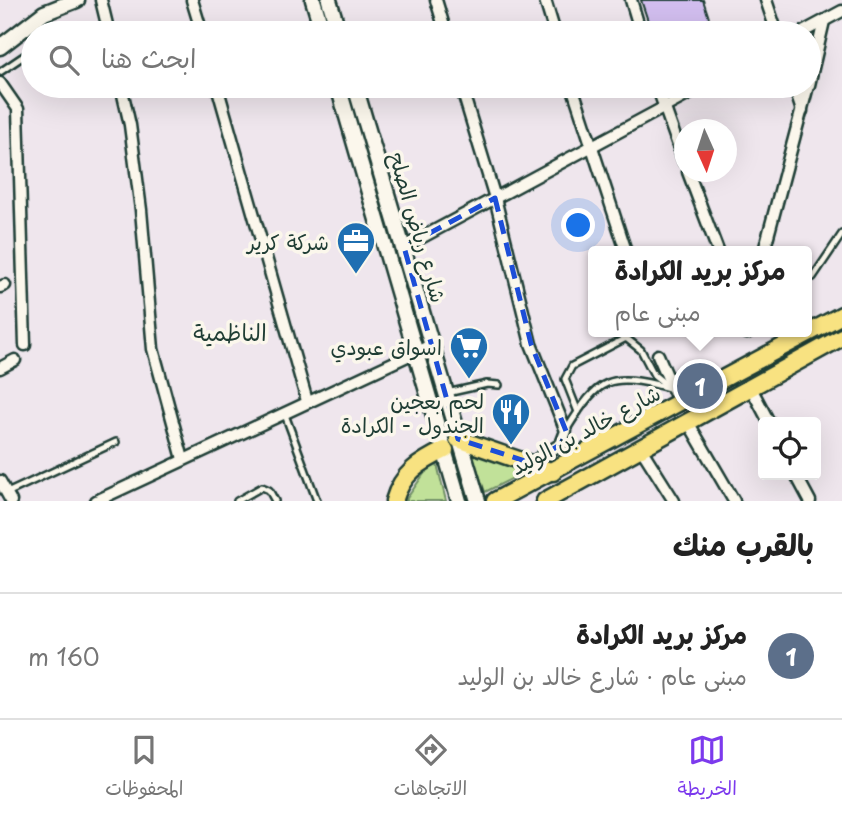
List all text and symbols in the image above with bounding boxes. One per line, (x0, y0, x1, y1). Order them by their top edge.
search box (21, 21, 821, 98)
text: ابحث هنا (101, 38, 196, 77)
icon: search (45, 41, 83, 79)
north arrow (674, 119, 737, 182)
street label: شارع رياض الصلح (381, 148, 456, 306)
your location (561, 208, 595, 242)
office icon: شركة كرير (335, 220, 377, 275)
place label: شركة كرير (245, 225, 329, 257)
popup (588, 246, 812, 337)
text: مركز بريد الكرادة (614, 250, 786, 289)
text: مبنى عام (614, 294, 701, 329)
district label: الناظمية (193, 314, 267, 349)
supermarket icon: اسواق عبودي (448, 325, 490, 380)
place label: اسواق عبودي (331, 330, 442, 363)
pin: 1 (677, 360, 723, 412)
street label: شارع خالد بن الوليد (504, 376, 666, 483)
place label: لحم بعجين الجندول - الكرادة (341, 384, 484, 440)
restaurant icon: لحم بعجين الجندول - الكرادة (490, 391, 532, 446)
map controls (758, 417, 821, 480)
button: locate (758, 417, 821, 480)
text: بالقرب منك (673, 521, 814, 566)
text: مركز بريد الكرادة (576, 614, 747, 653)
text: 160 m (28, 639, 100, 674)
text: 1 (786, 639, 797, 674)
text: مبنى عام · شارع خالد بن الوليد (458, 658, 747, 693)
tab: المحفوظات (105, 731, 183, 805)
tab: الاتجاهات (394, 731, 467, 805)
tab: الخريطة (678, 731, 737, 805)

